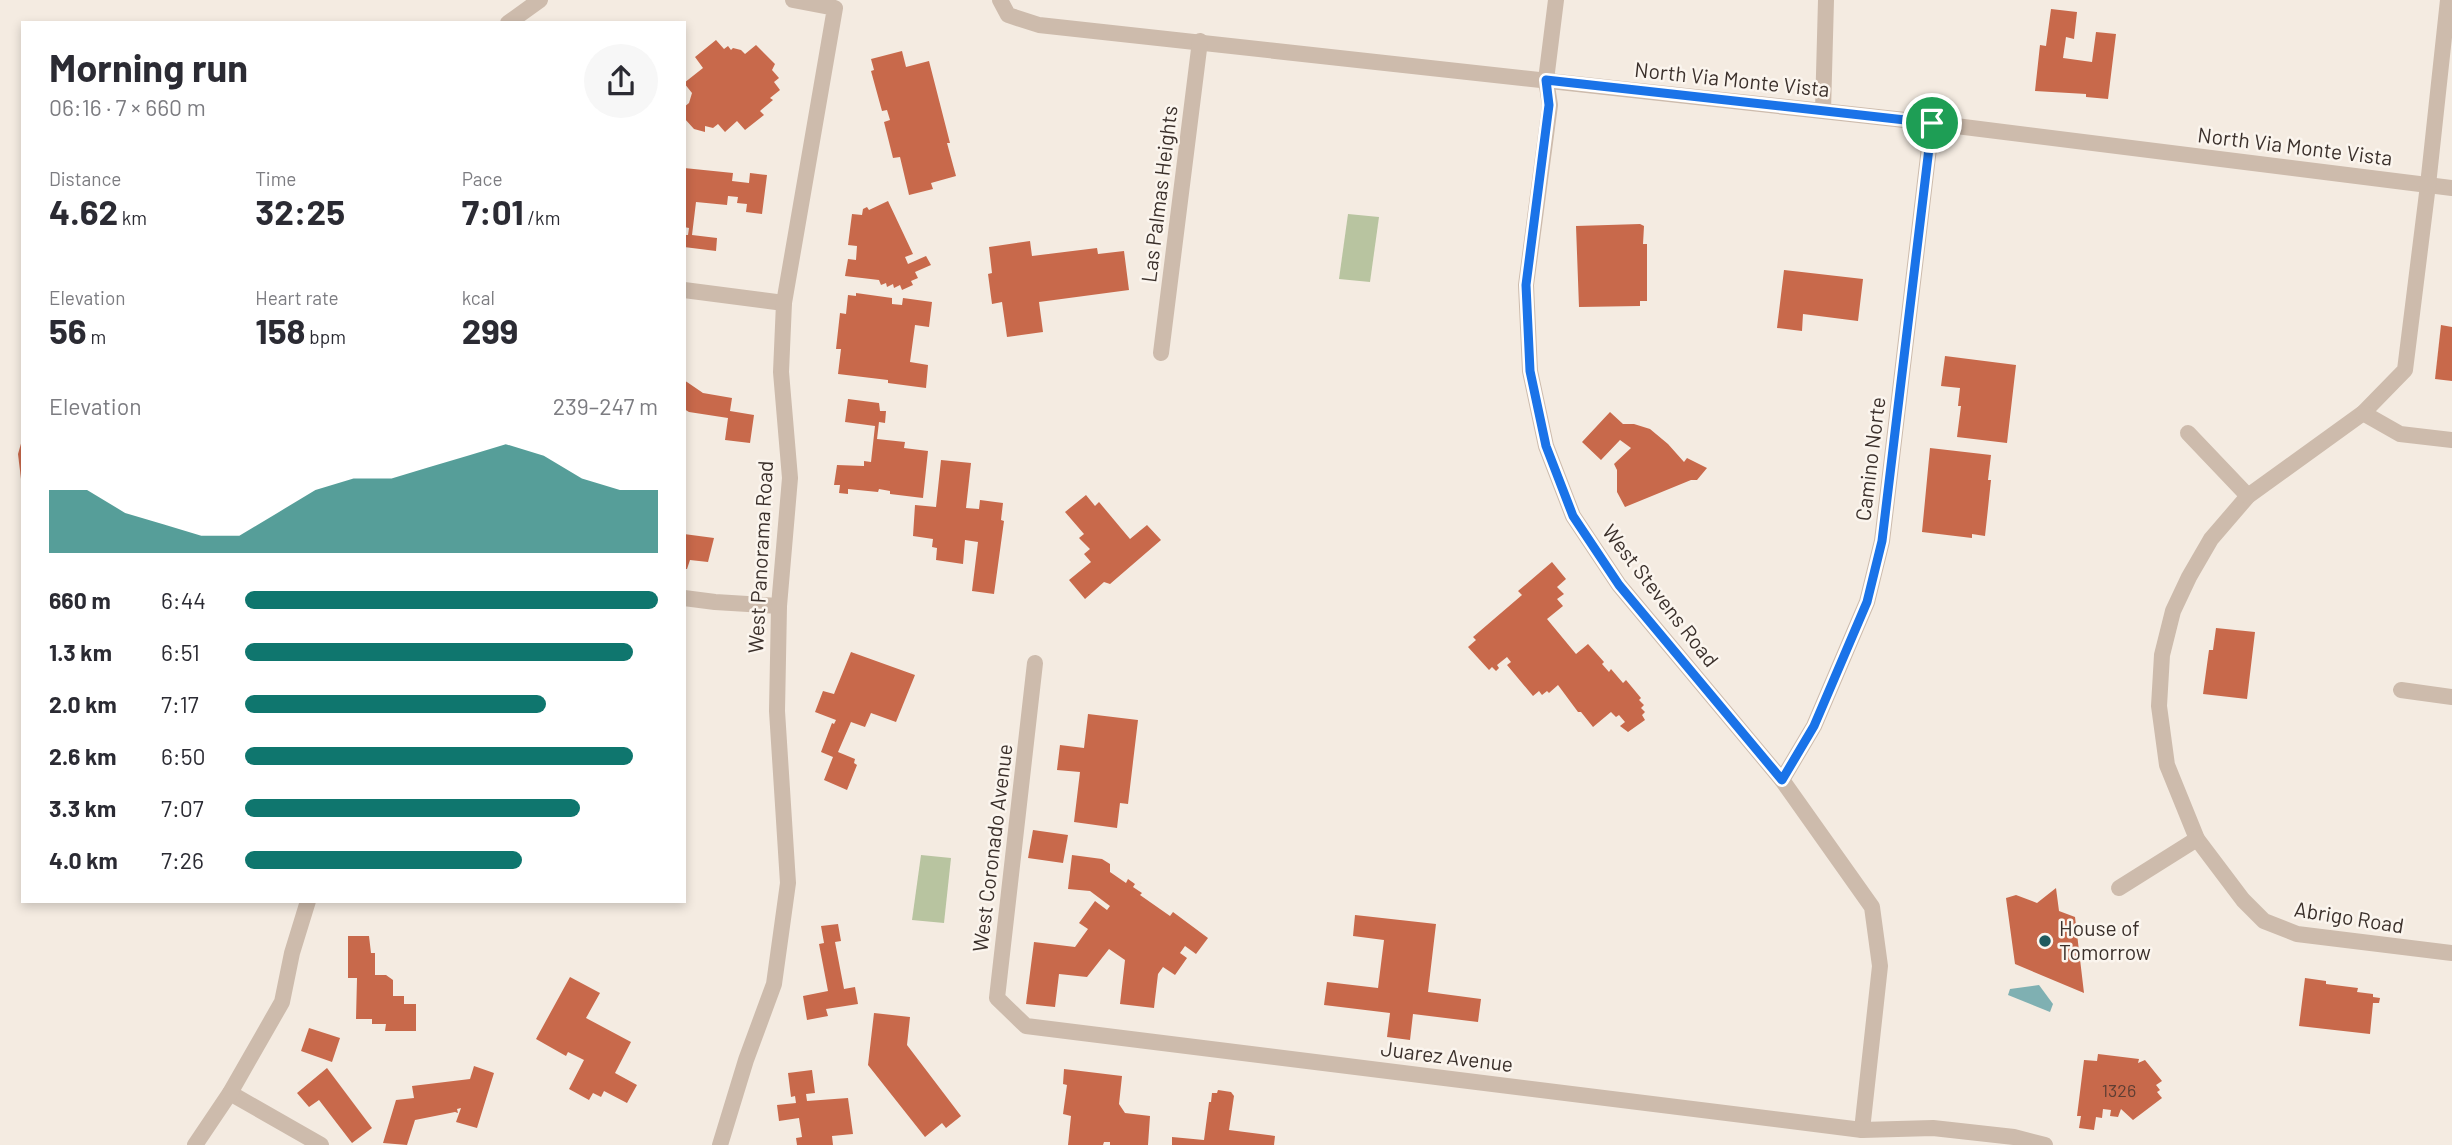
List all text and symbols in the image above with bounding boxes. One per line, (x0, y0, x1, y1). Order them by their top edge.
text: Morning run (49, 44, 248, 90)
button: share (584, 44, 658, 118)
street label: North Via Monte Vista (1633, 56, 1831, 101)
text: 06:16 · 7 × 660 m (49, 93, 206, 121)
pin (1902, 93, 1962, 153)
street label: Las Palmas Heights (1135, 104, 1182, 284)
icon: arrive (1913, 104, 1951, 142)
street label: North Via Monte Vista (2196, 121, 2394, 170)
text: Distance (49, 167, 121, 190)
text: Time (255, 167, 296, 190)
text: Pace (462, 167, 503, 190)
text: 4.62 (49, 190, 118, 232)
text: 32:25 (255, 190, 345, 232)
text: 7:01 (462, 190, 524, 232)
text: km (118, 206, 147, 229)
text: /km (524, 206, 560, 229)
text: Elevation (49, 286, 126, 309)
text: Heart rate (255, 286, 339, 309)
text: kcal (462, 286, 495, 309)
text: 56 (49, 309, 87, 351)
text: 158 (255, 309, 306, 351)
text: 299 (462, 309, 518, 351)
text: m (87, 325, 106, 348)
text: bpm (306, 325, 346, 348)
text: Elevation (49, 392, 142, 420)
text: 239–247 m (553, 392, 658, 420)
street label: Camino Norte (1849, 395, 1890, 522)
street label: West Panorama Road (742, 460, 777, 654)
street label: West Stevens Road (1598, 519, 1725, 671)
text: 660 m (49, 586, 111, 614)
text: 6:44 (161, 586, 206, 614)
text: 1.3 km (49, 638, 112, 666)
text: 6:51 (161, 638, 200, 666)
text: 2.0 km (49, 690, 117, 718)
text: 7:17 (161, 690, 199, 718)
text: 2.6 km (49, 742, 117, 770)
text: 6:50 (161, 742, 205, 770)
street label: West Coronado Avenue (966, 742, 1017, 953)
text: 3.3 km (49, 794, 116, 822)
text: 7:07 (161, 794, 204, 822)
text: 4.0 km (49, 846, 118, 874)
text: 7:26 (161, 846, 204, 874)
street label: Abrigo Road (2293, 896, 2406, 938)
place label: House of Tomorrow (2059, 915, 2151, 964)
marker: House of Tomorrow (2037, 933, 2053, 949)
street label: Juarez Avenue (1380, 1035, 1515, 1076)
house number: 1326 (2102, 1079, 2136, 1101)

